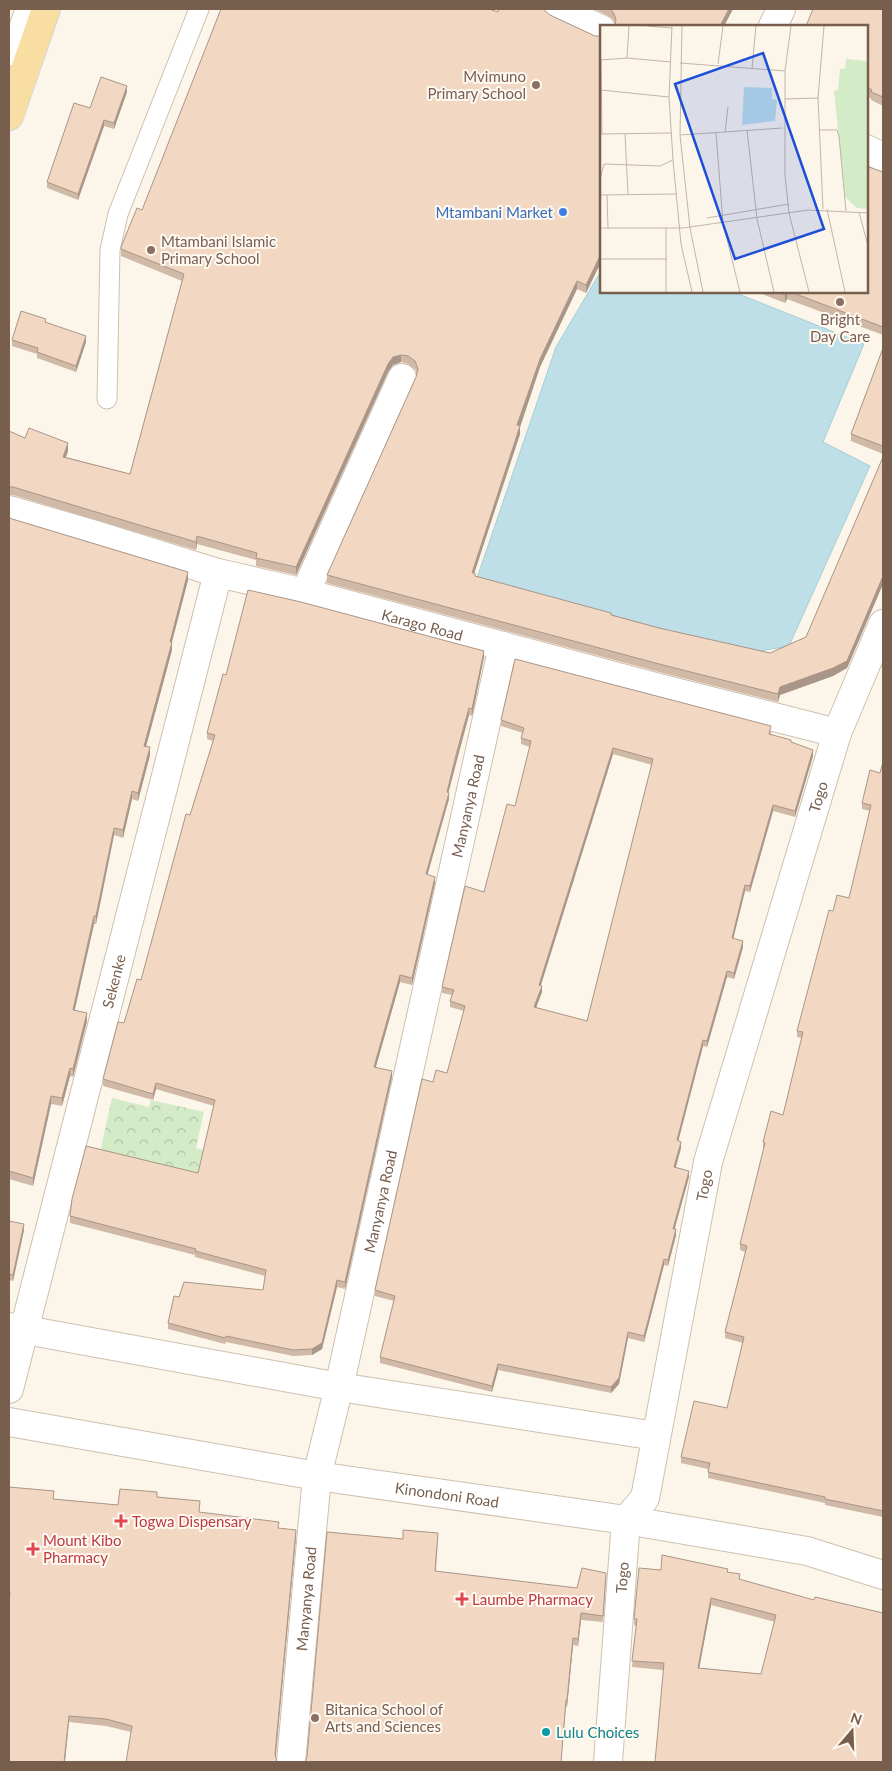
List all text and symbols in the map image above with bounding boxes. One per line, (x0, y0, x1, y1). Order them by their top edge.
inset map (600, 25, 867, 292)
place label: Mvimuno Primary School (427, 67, 526, 102)
marker: Mvimuno Primary School (530, 79, 542, 91)
place label: Mtambani Market (435, 203, 554, 221)
marker: Mtambani Market (557, 206, 569, 218)
place label: Mtambani Islamic Primary School (161, 232, 276, 267)
marker: Mtambani Islamic Primary School (145, 244, 157, 256)
marker: Bright Day Care (834, 296, 846, 308)
place label: Bright Day Care (810, 310, 870, 345)
street label: Karago Road (380, 605, 465, 644)
street label: Manyanya Road (447, 753, 488, 859)
street label: Togo (805, 779, 831, 815)
street label: Sekenke (98, 952, 129, 1010)
street label: Manyanya Road (360, 1148, 400, 1254)
street label: Togo (692, 1168, 715, 1202)
street label: Kinondoni Road (394, 1478, 500, 1511)
place label: Togwa Dispensary (132, 1512, 252, 1530)
marker: Togwa Dispensary (114, 1514, 128, 1528)
place label: Mount Kibo Pharmacy (43, 1531, 122, 1566)
marker: Mount Kibo Pharmacy (27, 1543, 39, 1555)
street label: Manyanya Road (292, 1546, 320, 1652)
street label: Togo (612, 1561, 632, 1594)
place label: Laumbe Pharmacy (472, 1590, 593, 1608)
marker: Laumbe Pharmacy (456, 1593, 468, 1605)
place label: Bitanica School of Arts and Sciences (325, 1700, 444, 1735)
north arrow (827, 1706, 877, 1756)
text: N (849, 1708, 864, 1728)
marker: Bitanica School of Arts and Sciences (309, 1712, 321, 1724)
place label: Lulu Choices (556, 1723, 639, 1741)
marker: Lulu Choices (540, 1726, 552, 1738)

